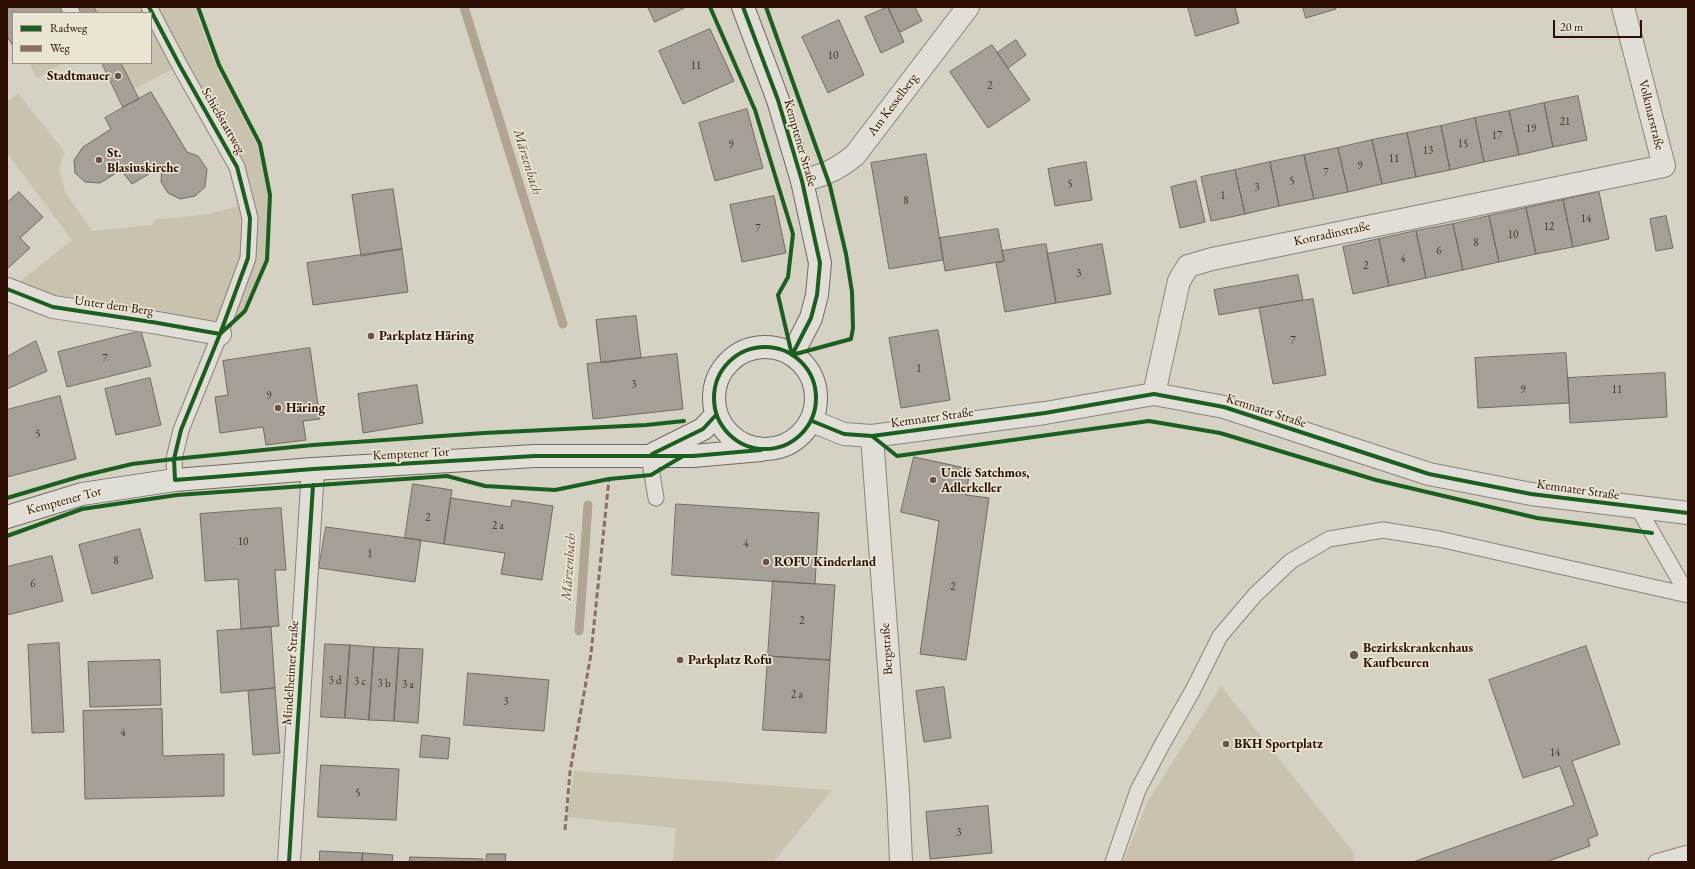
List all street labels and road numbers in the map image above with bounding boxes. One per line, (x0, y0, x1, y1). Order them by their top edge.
street label: Am Kesselberg (865, 71, 921, 139)
street label: Volkmarstraße (1635, 78, 1667, 152)
street label: Schießstattweg (198, 85, 248, 157)
street label: Kemptener Straße (780, 98, 820, 188)
street label: Konradinstraße (1292, 218, 1372, 250)
street label: Unter dem Berg (73, 293, 155, 319)
street label: Kemnater Straße (1224, 391, 1308, 431)
street label: Kemnater Straße (890, 404, 974, 432)
street label: Kemptener Tor (372, 444, 450, 464)
street label: Kemnater Straße (1536, 476, 1620, 504)
street label: Kemptener Tor (25, 484, 103, 518)
street label: Mindelheimer Straße (280, 620, 302, 726)
street label: Bergstraße (877, 622, 897, 676)

